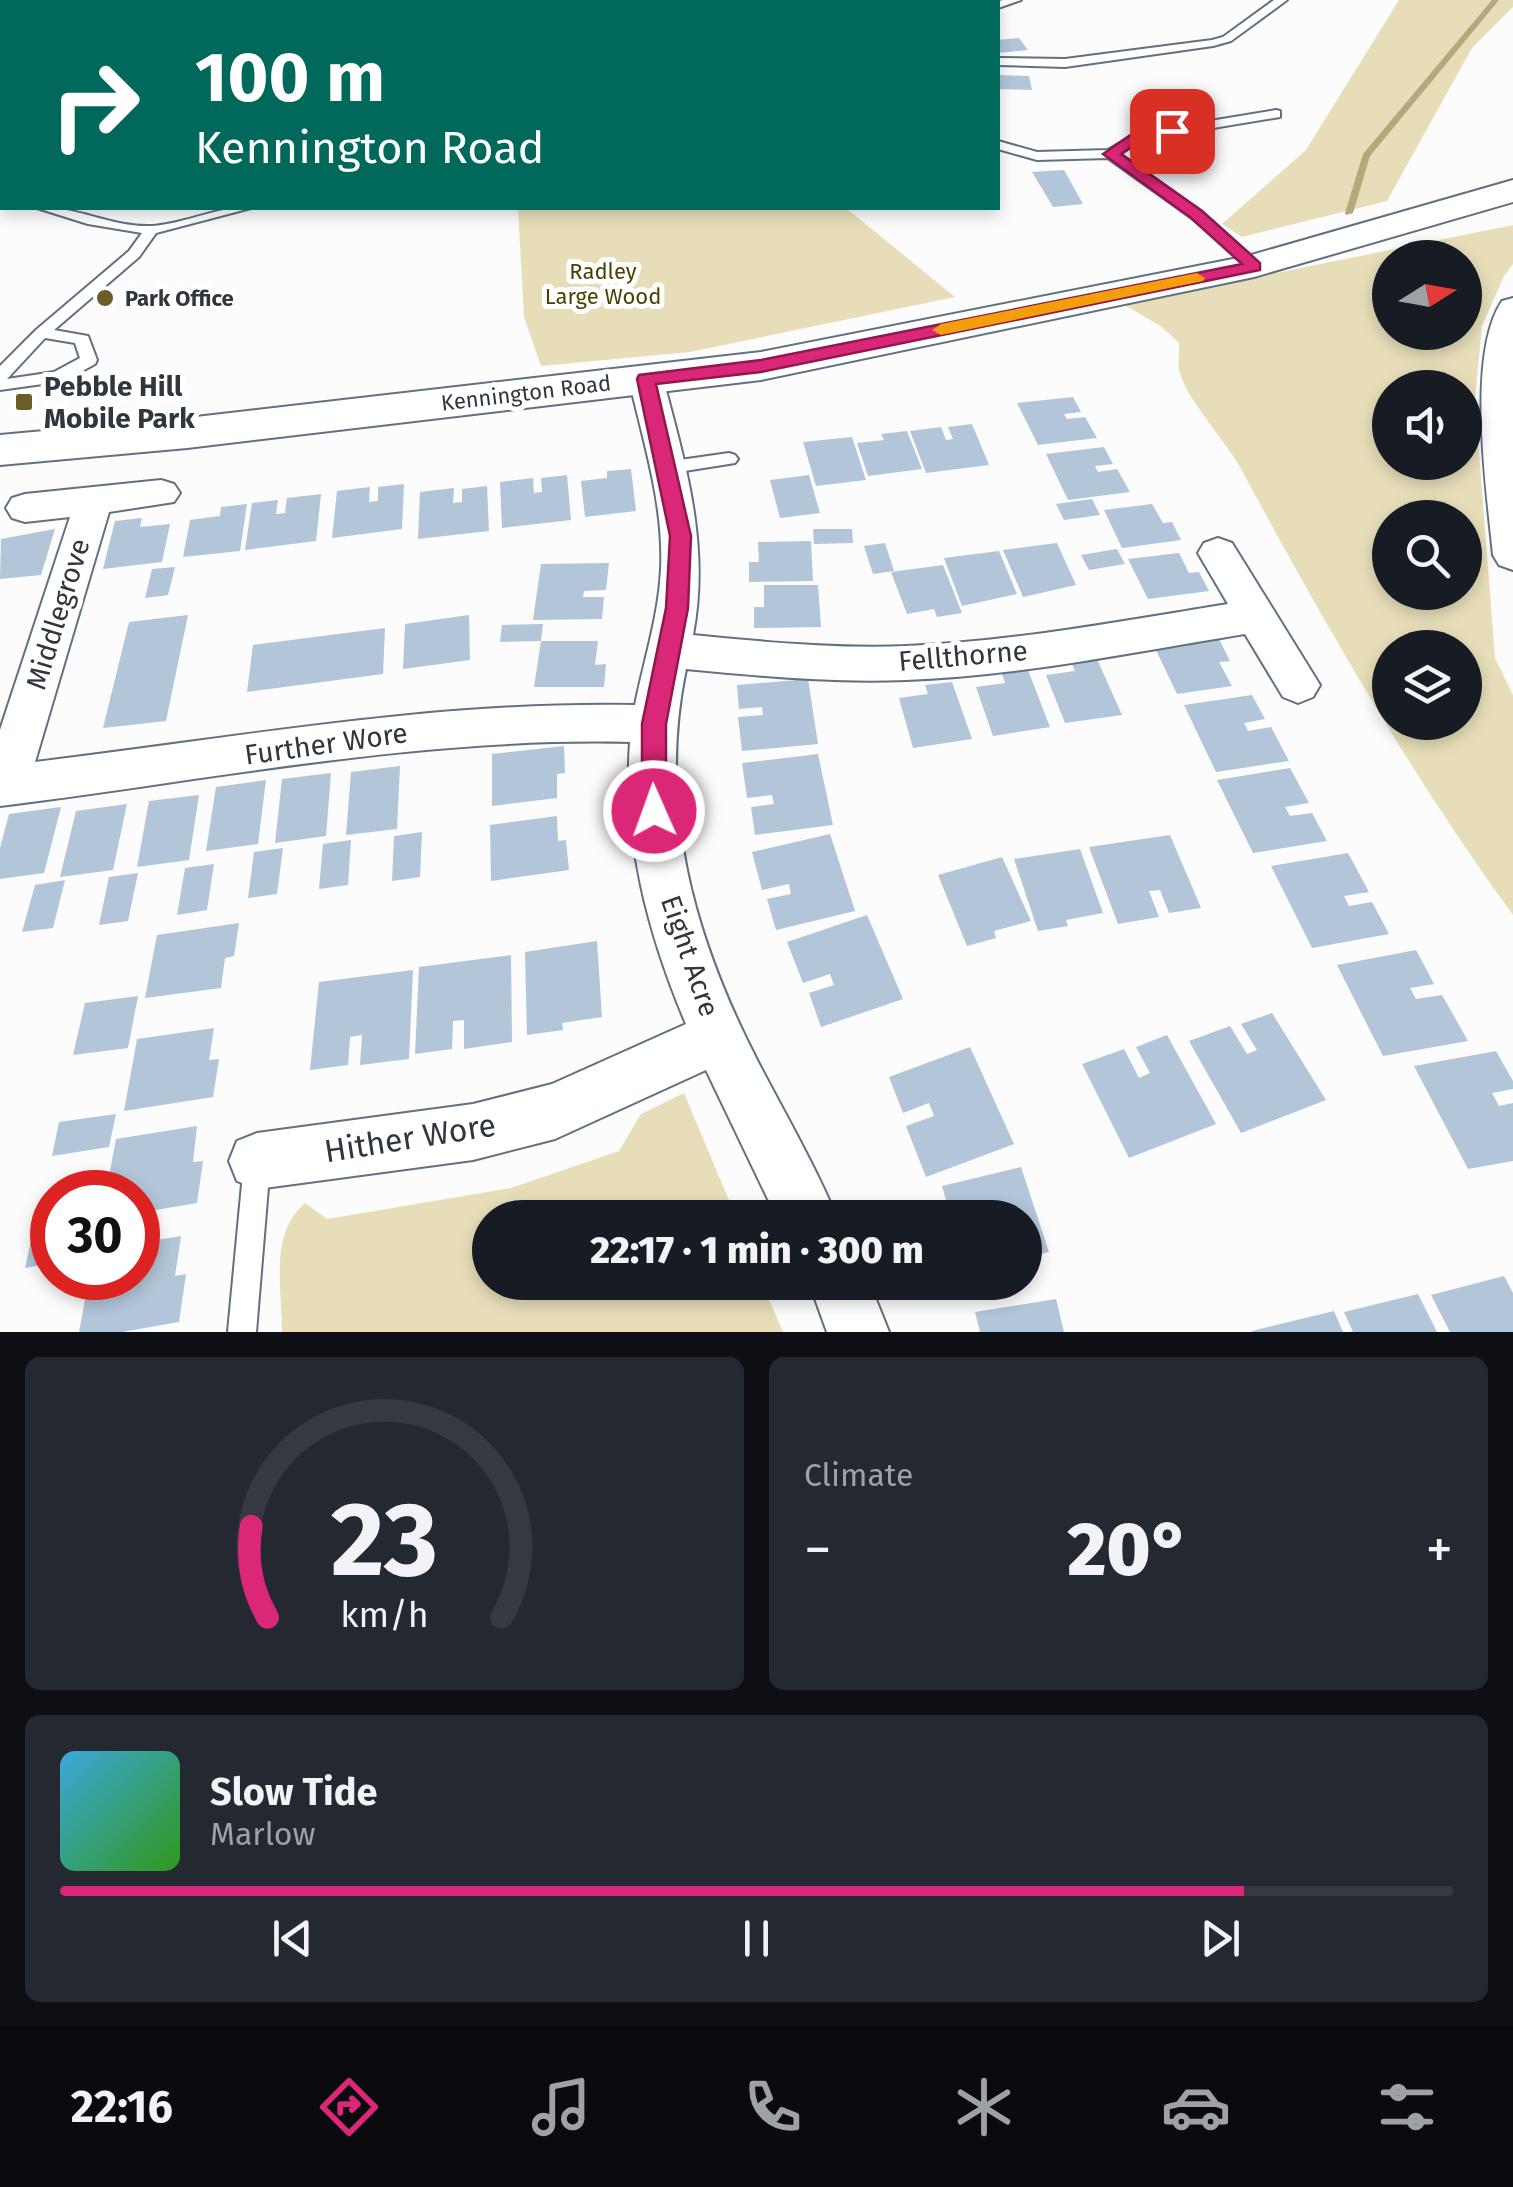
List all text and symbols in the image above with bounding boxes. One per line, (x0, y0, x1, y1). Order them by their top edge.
text: 100 m (195, 36, 385, 120)
icon: right (30, 40, 160, 170)
pin (1130, 89, 1215, 174)
icon: arrive (1145, 104, 1200, 159)
text: Kennington Road (195, 121, 545, 175)
north arrow (1372, 240, 1482, 350)
map controls (1372, 240, 1482, 740)
park label: Radley Large Wood (545, 258, 661, 310)
place label: Park Office (125, 285, 234, 312)
marker: Park Office (94, 287, 116, 309)
street label: Kennington Road (440, 369, 612, 417)
place label: Pebble Hill Mobile Park (44, 370, 195, 435)
button: sound (1372, 370, 1482, 480)
marker: Pebble Hill Mobile Park (13, 391, 35, 413)
button: search (1372, 500, 1482, 610)
street label: Middlegrove (19, 534, 97, 694)
button: layers (1372, 630, 1482, 740)
street label: Fellthorne (897, 634, 1029, 678)
street label: Further Wore (242, 716, 410, 772)
position arrow (602, 759, 706, 863)
street label: Eight Acre (654, 891, 726, 1021)
street label: Hither Wore (322, 1106, 498, 1170)
speed limit sign: 30 (30, 1170, 160, 1300)
text: 22:17 · 1 min · 300 m (590, 1227, 924, 1273)
text: Climate (804, 1456, 913, 1494)
text: 23 (331, 1478, 438, 1603)
text: 20° (1067, 1505, 1190, 1595)
text: − (804, 1517, 832, 1583)
text: + (1426, 1517, 1453, 1583)
text: km/h (340, 1594, 429, 1636)
text: Slow Tide (210, 1769, 378, 1815)
text: Marlow (210, 1815, 316, 1853)
icon: previous (265, 1911, 320, 1966)
icon: pause (729, 1911, 784, 1966)
icon: next (1193, 1911, 1248, 1966)
icon: directions (314, 2072, 384, 2142)
icon: music (526, 2072, 596, 2142)
icon: phone (738, 2072, 808, 2142)
icon: climate (949, 2072, 1019, 2142)
icon: car (1161, 2072, 1231, 2142)
icon: filters (1372, 2072, 1442, 2142)
text: 22:16 (71, 2080, 173, 2134)

